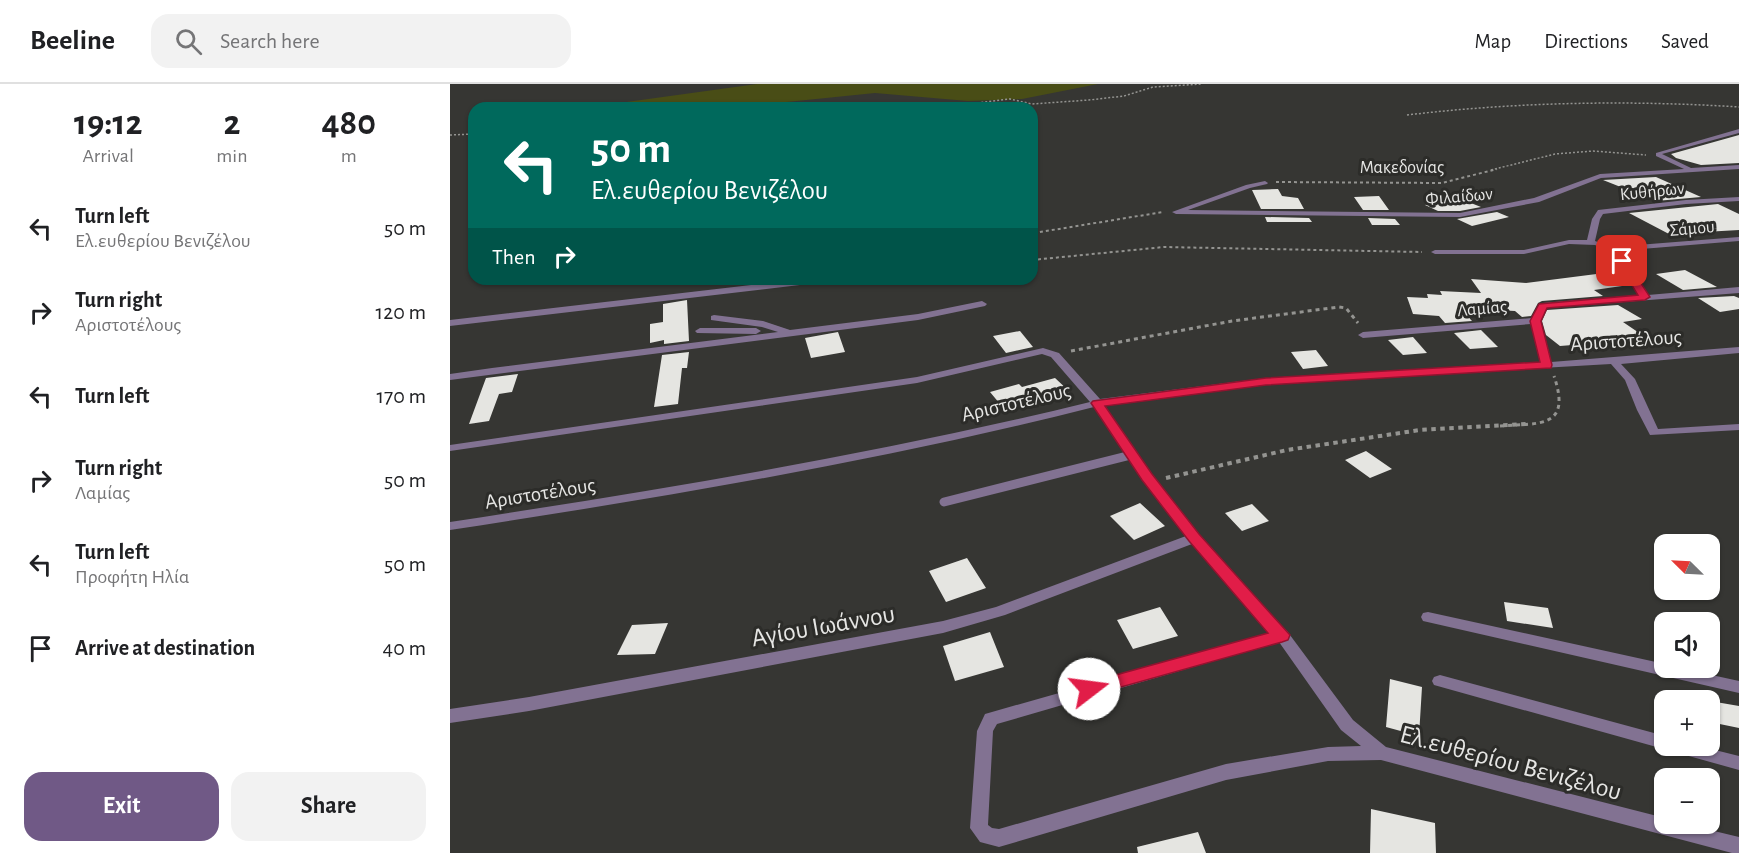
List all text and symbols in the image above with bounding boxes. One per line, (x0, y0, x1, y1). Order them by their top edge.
search box (151, 14, 571, 68)
icon: search (172, 25, 205, 58)
text: Beeline (30, 27, 115, 55)
text: Search here (220, 30, 320, 52)
text: Map (1475, 31, 1511, 52)
text: Directions (1544, 31, 1628, 52)
text: Saved (1661, 31, 1709, 52)
text: 19:12 (74, 105, 142, 141)
text: 2 (223, 105, 240, 141)
text: 480 (321, 105, 376, 141)
icon: left (492, 126, 570, 204)
text: 50 m (591, 128, 671, 170)
text: Arrival (82, 146, 134, 166)
text: min (216, 146, 248, 166)
text: m (341, 146, 357, 166)
street label: Μακεδονίας (1360, 158, 1444, 177)
text: Ελ.ευθερίου Βενιζέλου (591, 177, 828, 204)
street label: Κυθήρων (1619, 180, 1686, 204)
street label: Φιλαίδων (1425, 184, 1494, 209)
text: Turn left (75, 205, 149, 227)
icon: left (24, 212, 57, 245)
text: 50 m (384, 217, 426, 239)
street label: Σάμου (1669, 218, 1715, 240)
text: Ελ.ευθερίου Βενιζέλου (75, 231, 251, 251)
pin (1596, 235, 1647, 286)
icon: right (548, 240, 581, 273)
icon: arrive (1605, 244, 1638, 277)
text: Then (492, 246, 536, 268)
text: Turn right (75, 289, 162, 311)
icon: right (24, 296, 57, 329)
street label: Λαμίας (1456, 297, 1508, 320)
text: 120 m (376, 301, 426, 323)
text: Αριστοτέλους (75, 315, 181, 335)
street label: Αριστοτέλους (1570, 326, 1682, 355)
icon: left (24, 380, 57, 413)
street label: Αριστοτέλους (959, 380, 1073, 425)
text: Turn left (75, 385, 149, 407)
text: 170 m (376, 385, 426, 407)
text: Turn right (75, 457, 162, 479)
icon: right (24, 464, 57, 497)
text: 50 m (384, 469, 426, 491)
street label: Αριστοτέλους (483, 474, 597, 513)
text: Λαμίας (75, 483, 130, 503)
north arrow (1654, 534, 1720, 600)
map controls (1654, 534, 1720, 834)
text: Turn left (75, 541, 149, 563)
icon: left (24, 548, 57, 581)
text: 50 m (384, 553, 426, 575)
text: Προφήτη Ηλία (75, 567, 189, 587)
street label: Αγίου Ιωάννου (749, 601, 897, 651)
button: sound (1654, 612, 1720, 678)
icon: arrive (24, 632, 57, 665)
text: Arrive at destination (75, 637, 255, 659)
text: 40 m (383, 637, 426, 659)
position arrow (1057, 657, 1121, 721)
button: + (1654, 690, 1720, 756)
street label: Ελ.ευθερίου Βενιζέλου (1397, 721, 1624, 805)
button: − (1654, 768, 1720, 834)
button: Exit (24, 772, 219, 841)
button: Share (231, 772, 426, 841)

